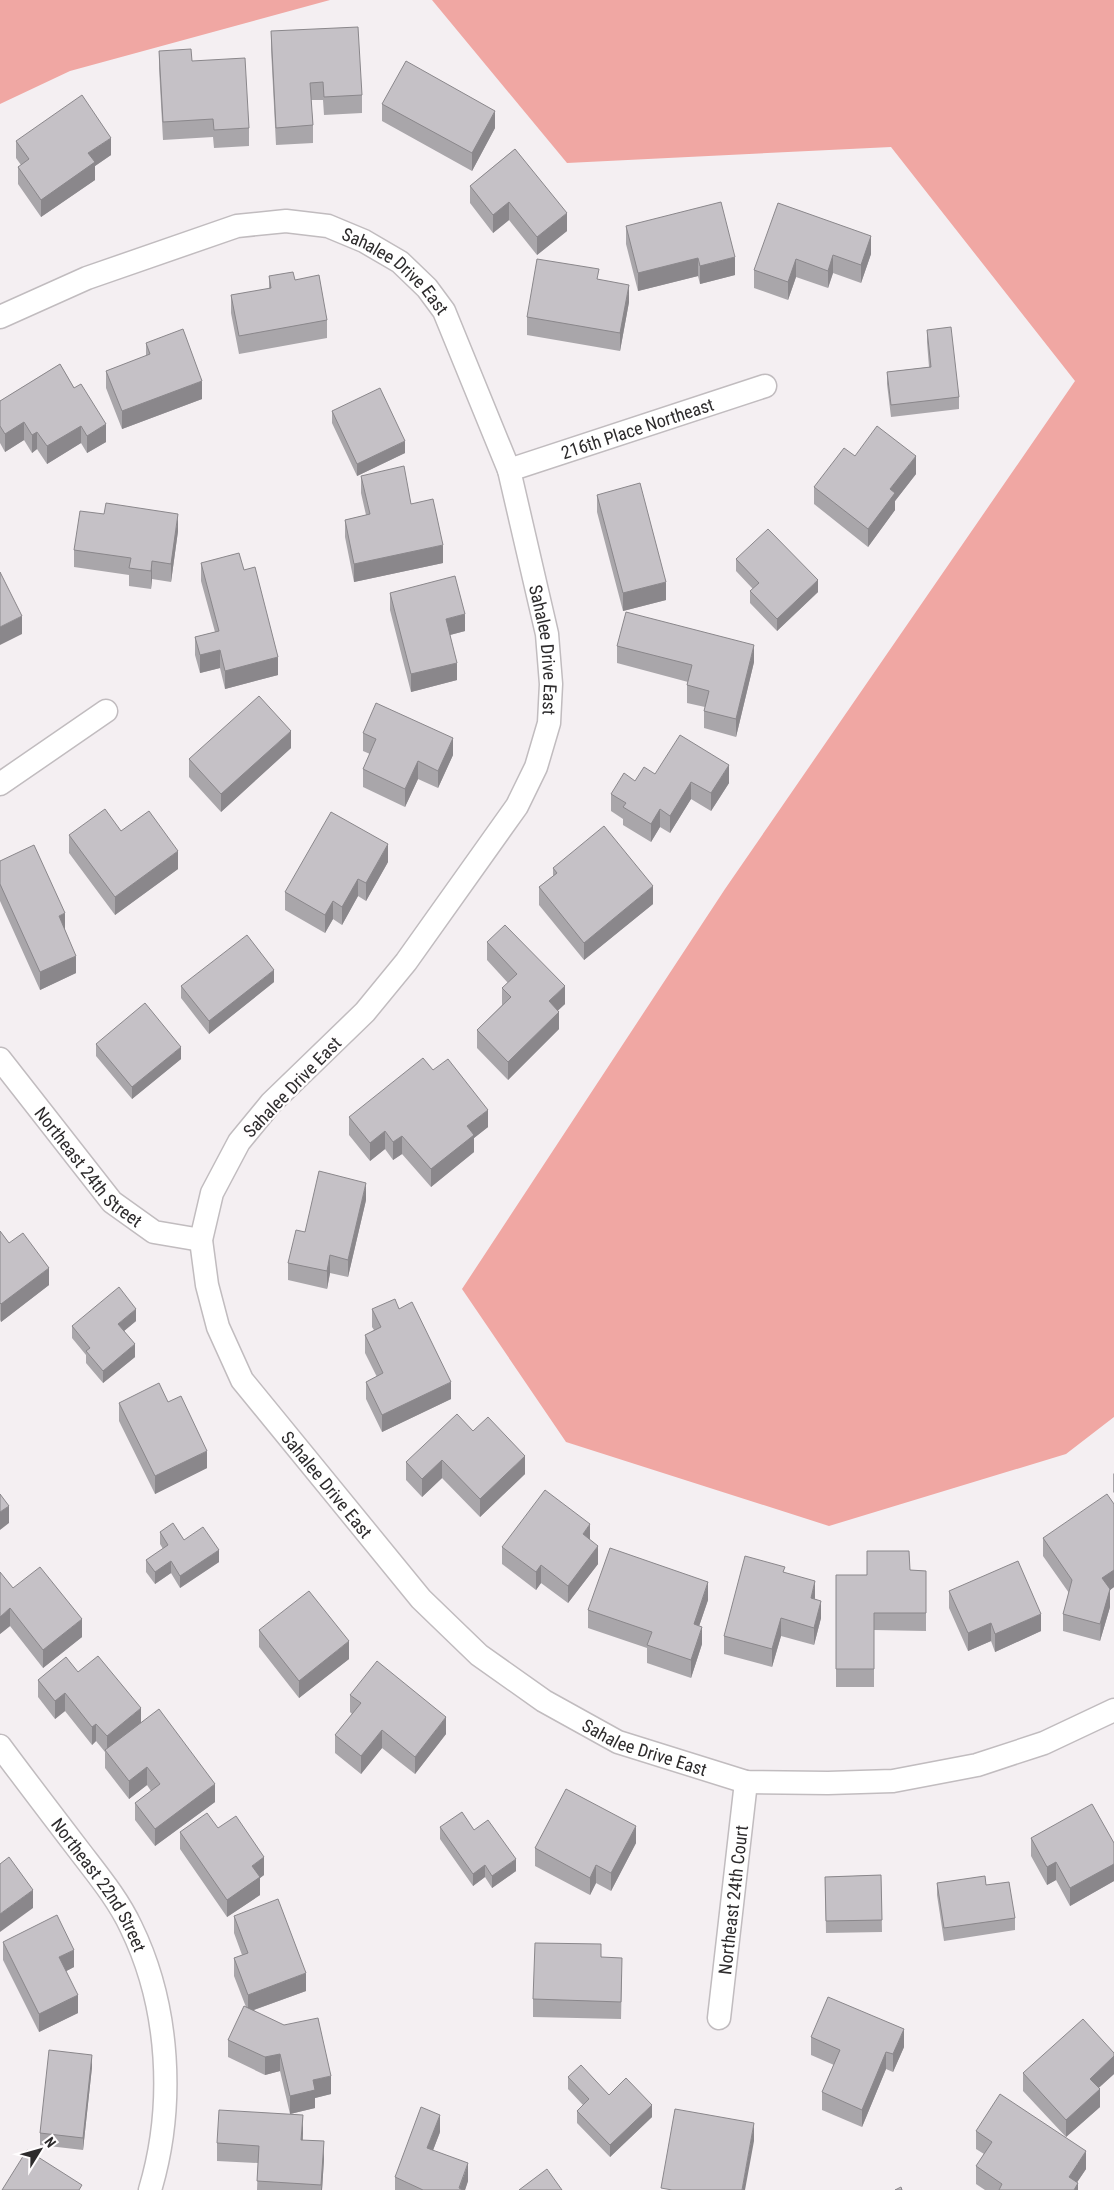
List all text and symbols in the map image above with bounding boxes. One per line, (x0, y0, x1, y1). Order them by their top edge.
street label: Sahalee Drive East (339, 223, 453, 318)
street label: 216th Place Northeast (558, 393, 716, 463)
street label: Sahalee Drive East (525, 583, 561, 716)
street label: Sahalee Drive East (239, 1032, 345, 1142)
street label: Northeast 24th Street (31, 1102, 147, 1231)
street label: Sahalee Drive East (277, 1427, 377, 1542)
street label: Sahalee Drive East (579, 1714, 710, 1780)
street label: Northeast 22nd Street (47, 1814, 151, 1954)
street label: Northeast 24th Court (714, 1824, 751, 1976)
north arrow (15, 2125, 65, 2175)
text: N (41, 2134, 59, 2150)

